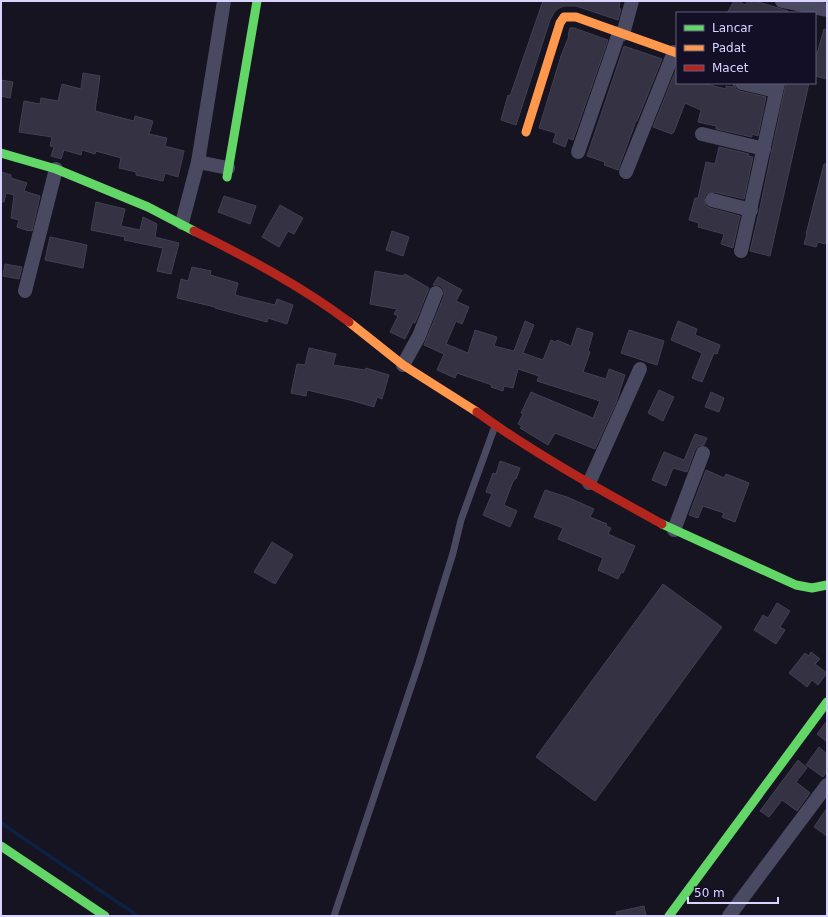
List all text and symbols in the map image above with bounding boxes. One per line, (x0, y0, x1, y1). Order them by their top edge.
legend (676, 12, 816, 84)
text: Lancar (712, 21, 753, 35)
text: Padat (712, 41, 746, 55)
text: Macet (712, 61, 749, 75)
scale bar (688, 879, 778, 905)
text: 50 m (694, 886, 725, 900)

